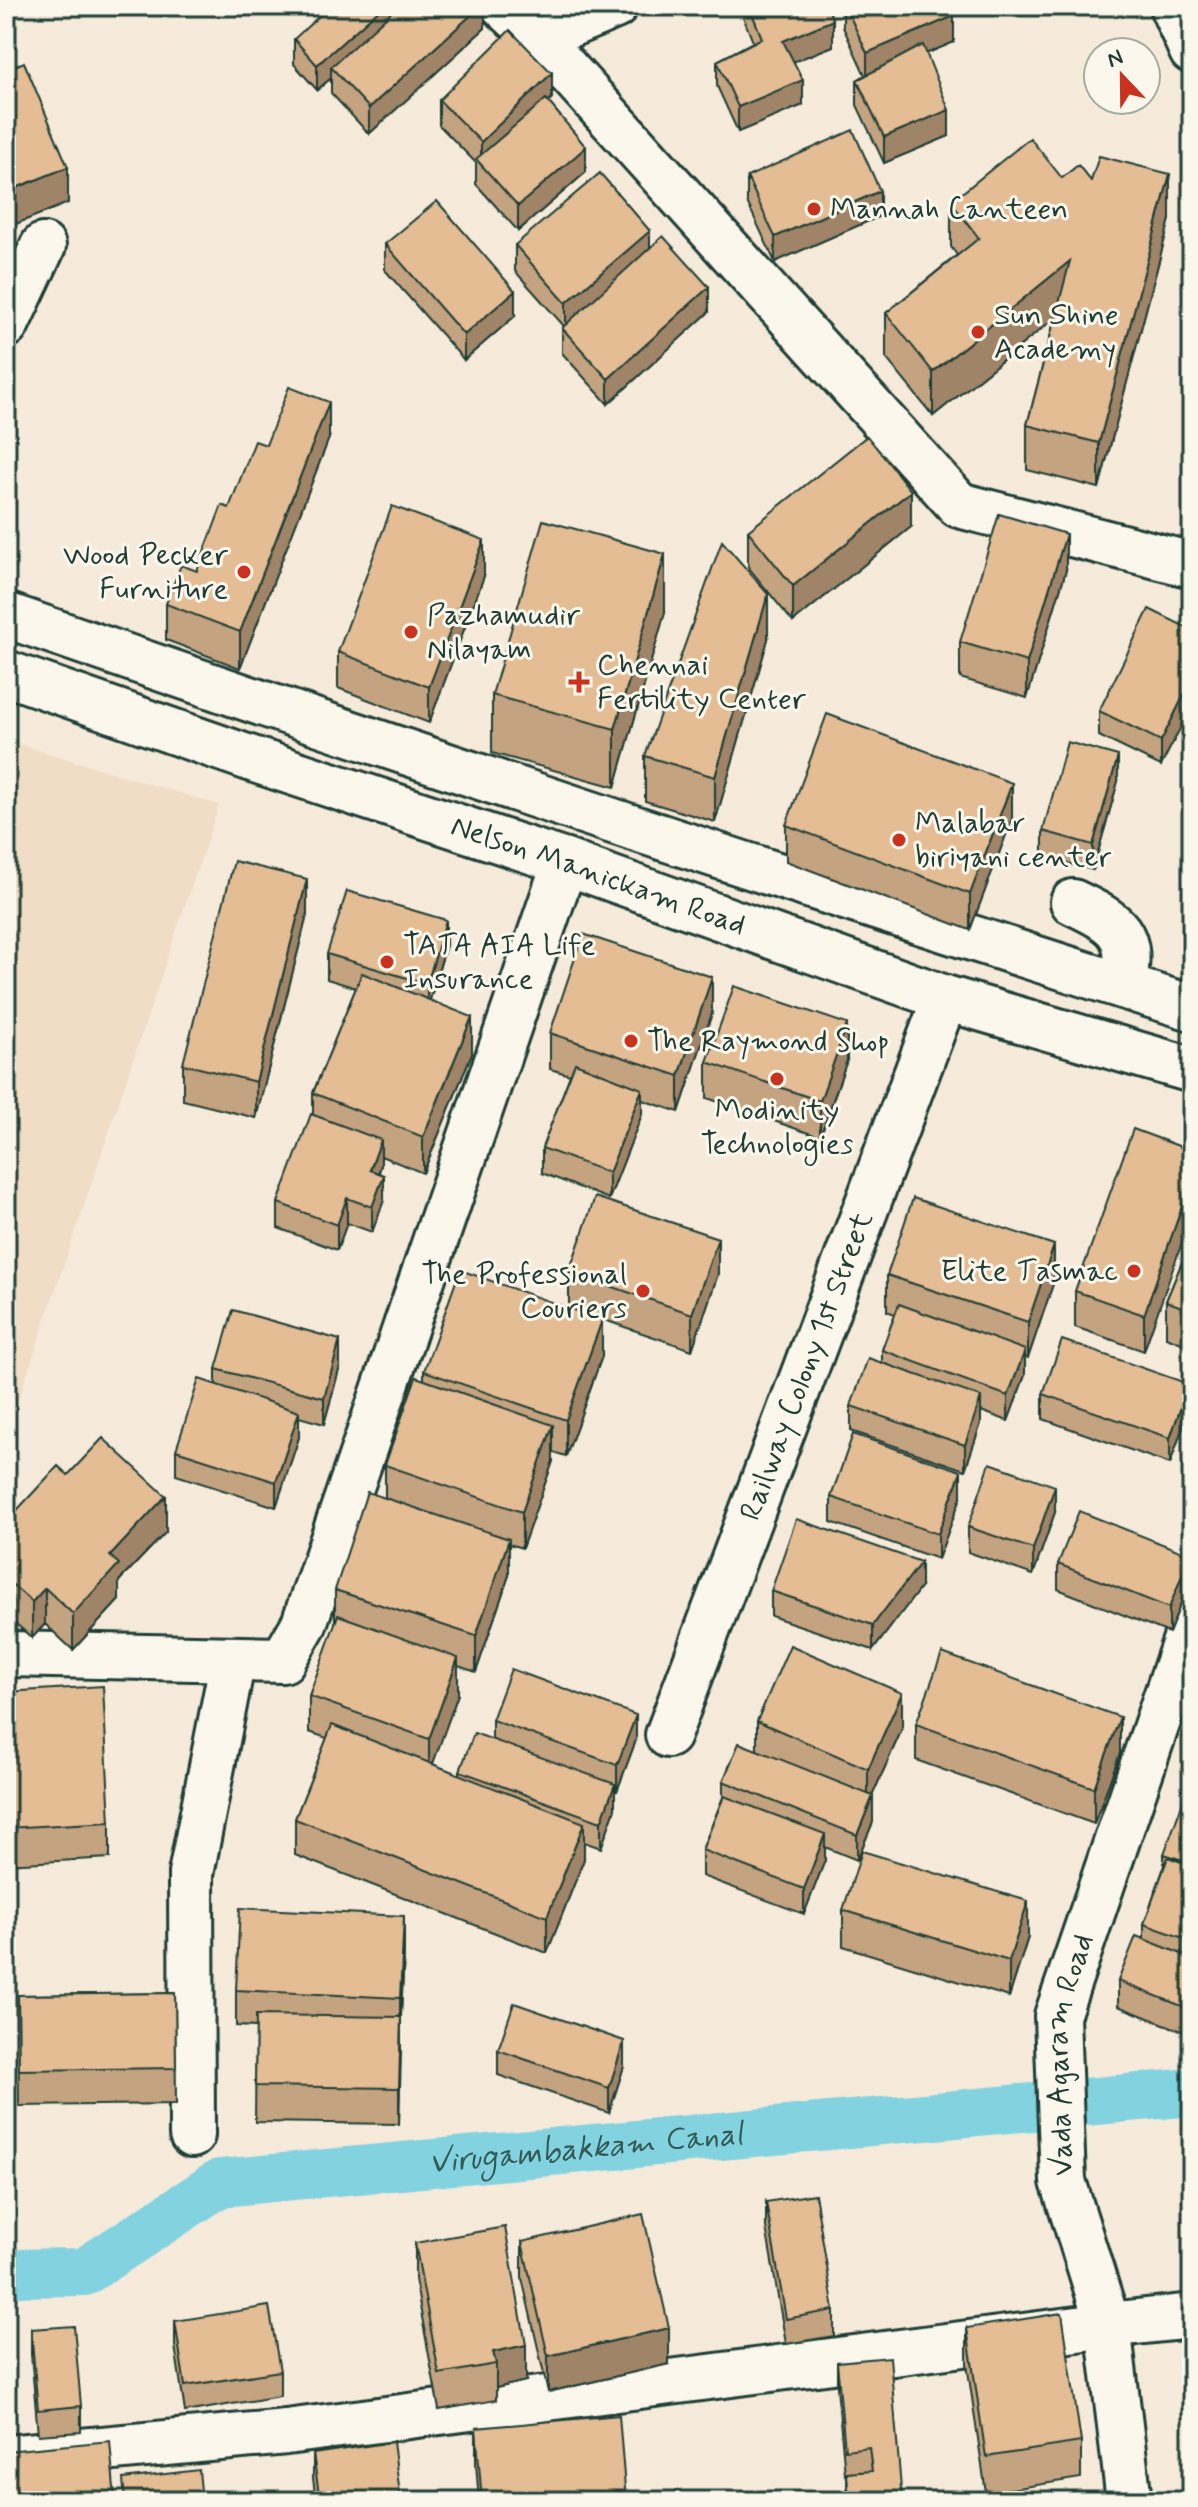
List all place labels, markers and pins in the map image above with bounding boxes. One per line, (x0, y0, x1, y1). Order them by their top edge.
place label: Mannah Canteen (830, 190, 1068, 229)
marker: Mannah Canteen (805, 200, 823, 218)
place label: Sun Shine Academy (994, 296, 1119, 369)
marker: Sun Shine Academy (969, 323, 987, 341)
place label: Wood Pecker Furniture (63, 536, 229, 609)
marker: Wood Pecker Furniture (235, 563, 253, 581)
place label: Pazhamudir Nilayam (427, 596, 581, 669)
marker: Pazhamudir Nilayam (402, 623, 420, 641)
place label: Chennai Fertility Center (597, 646, 807, 719)
marker: Chennai Fertility Center (568, 671, 590, 693)
place label: Malabar biriyani center (915, 804, 1112, 877)
marker: Malabar biriyani center (890, 831, 908, 849)
place label: TATA AIA Life Insurance (403, 926, 596, 999)
marker: TATA AIA Life Insurance (378, 953, 396, 971)
place label: The Raymond Shop (647, 1022, 889, 1061)
marker: The Raymond Shop (622, 1032, 640, 1050)
marker: Modinity Technologies (768, 1070, 786, 1088)
place label: Modinity Technologies (700, 1091, 854, 1166)
place label: Elite Tasmac (940, 1252, 1118, 1291)
place label: The Professional Couriers (421, 1255, 627, 1328)
marker: Elite Tasmac (1125, 1262, 1143, 1280)
marker: The Professional Couriers (634, 1282, 652, 1300)

